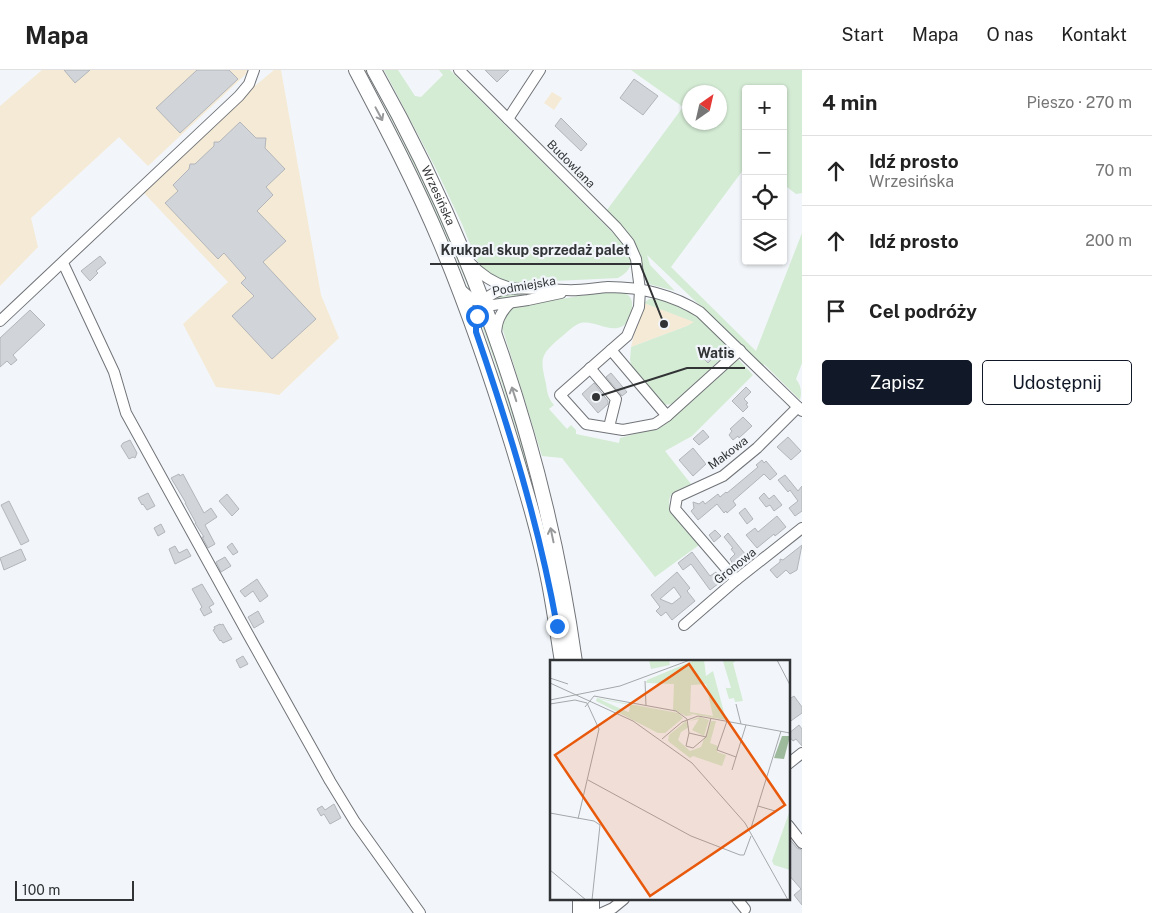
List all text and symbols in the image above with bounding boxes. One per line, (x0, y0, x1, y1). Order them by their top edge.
text: Mapa (25, 21, 89, 49)
text: Start (842, 24, 884, 45)
text: Mapa (912, 24, 958, 45)
text: O nas (986, 24, 1033, 45)
text: Kontakt (1061, 24, 1127, 45)
north arrow (682, 85, 727, 130)
map controls (742, 85, 787, 265)
button: + (742, 85, 787, 130)
text: 4 min (822, 90, 877, 115)
text: Pieszo · 270 m (1027, 93, 1132, 112)
one-way arrow (375, 106, 384, 121)
button: − (742, 130, 787, 175)
street label: Budowlana (544, 137, 598, 191)
text: Idź prosto (869, 150, 959, 172)
icon: ahead (822, 157, 850, 185)
text: 70 m (1095, 161, 1132, 180)
street label: Wrzesińska (418, 164, 458, 227)
text: Wrzesińska (869, 172, 954, 191)
button: locate (742, 175, 787, 220)
button: layers (742, 220, 787, 265)
icon: ahead (822, 227, 850, 255)
text: Idź prosto (869, 230, 959, 252)
text: 200 m (1085, 231, 1132, 250)
callout: Krukpal skup sprzedaż palet (430, 235, 640, 264)
text: Krukpal skup sprzedaż palet (440, 242, 630, 258)
street label: Podmiejska (491, 274, 557, 298)
icon: arrive (822, 297, 850, 325)
text: Cel podróży (869, 300, 977, 322)
route start (466, 305, 489, 328)
callout: Watis (687, 339, 745, 368)
text: Watis (697, 345, 735, 361)
button: Zapisz (822, 360, 972, 405)
button: Udostępnij (982, 360, 1132, 405)
one-way arrow (508, 386, 518, 402)
street label: Makowa (705, 433, 751, 473)
one-way arrow (547, 527, 556, 543)
street label: Gronowa (711, 545, 759, 587)
route end (546, 615, 569, 638)
inset map (550, 660, 790, 900)
scale bar (15, 878, 134, 901)
text: 100 m (22, 882, 60, 898)

